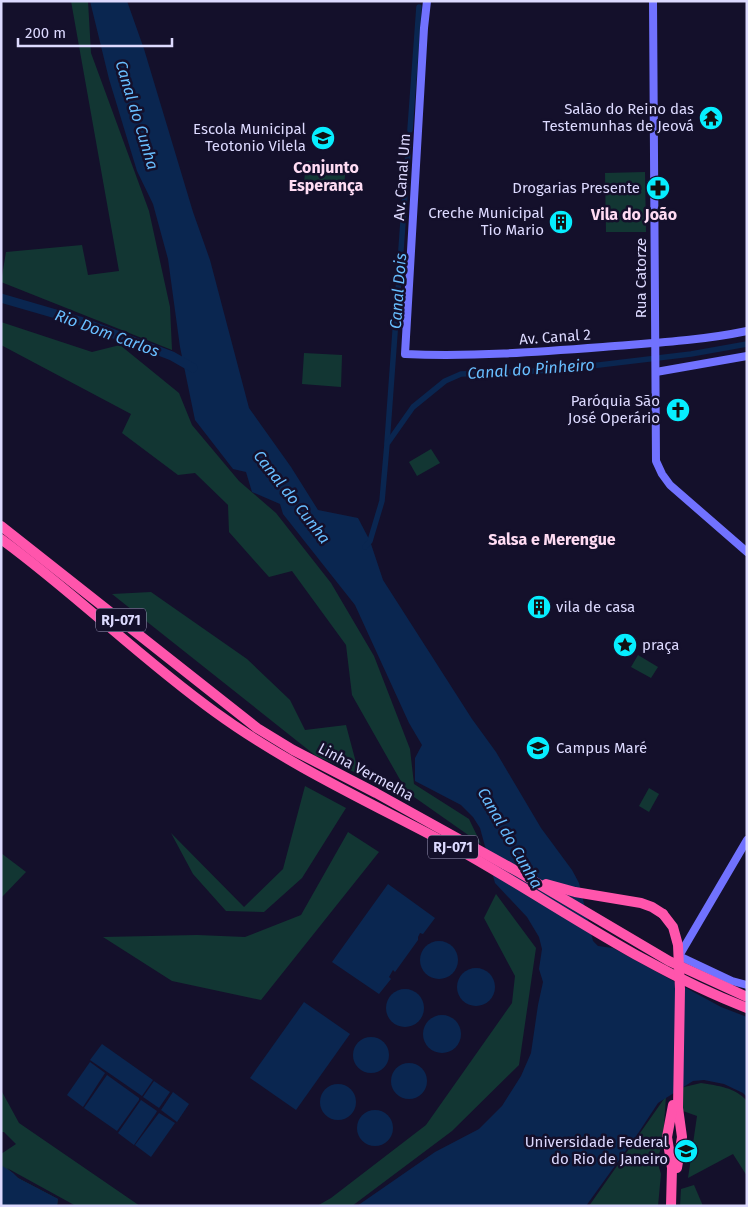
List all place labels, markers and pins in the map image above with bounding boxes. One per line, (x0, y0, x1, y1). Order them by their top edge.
place label: Salão do Reino das Testemunhas de Jeová (542, 100, 694, 135)
temple icon: Salão do Reino das Testemunhas de Jeová (698, 105, 724, 131)
place label: Escola Municipal Teotonio Vilela (193, 120, 307, 155)
school or university icon: Escola Municipal Teotonio Vilela (310, 125, 336, 151)
pharmacy icon: Drogarias Presente (645, 175, 671, 201)
place label: Drogarias Presente (512, 179, 640, 197)
place label: Creche Municipal Tio Mario (428, 204, 545, 239)
building icon: Creche Municipal Tio Mario (548, 209, 574, 235)
place label: Paróquia São José Operário (568, 392, 660, 427)
church icon: Paróquia São José Operário (665, 397, 691, 423)
building icon: vila de casa (526, 594, 552, 620)
place label: vila de casa (556, 598, 635, 616)
place icon: praça (612, 632, 638, 658)
place label: praça (642, 636, 680, 654)
school or university icon: Campus Maré (525, 735, 551, 761)
place label: Campus Maré (556, 739, 647, 757)
place label: Universidade Federal do Rio de Janeiro (525, 1133, 669, 1168)
school or university icon: Universidade Federal do Rio de Janeiro (673, 1138, 699, 1164)

